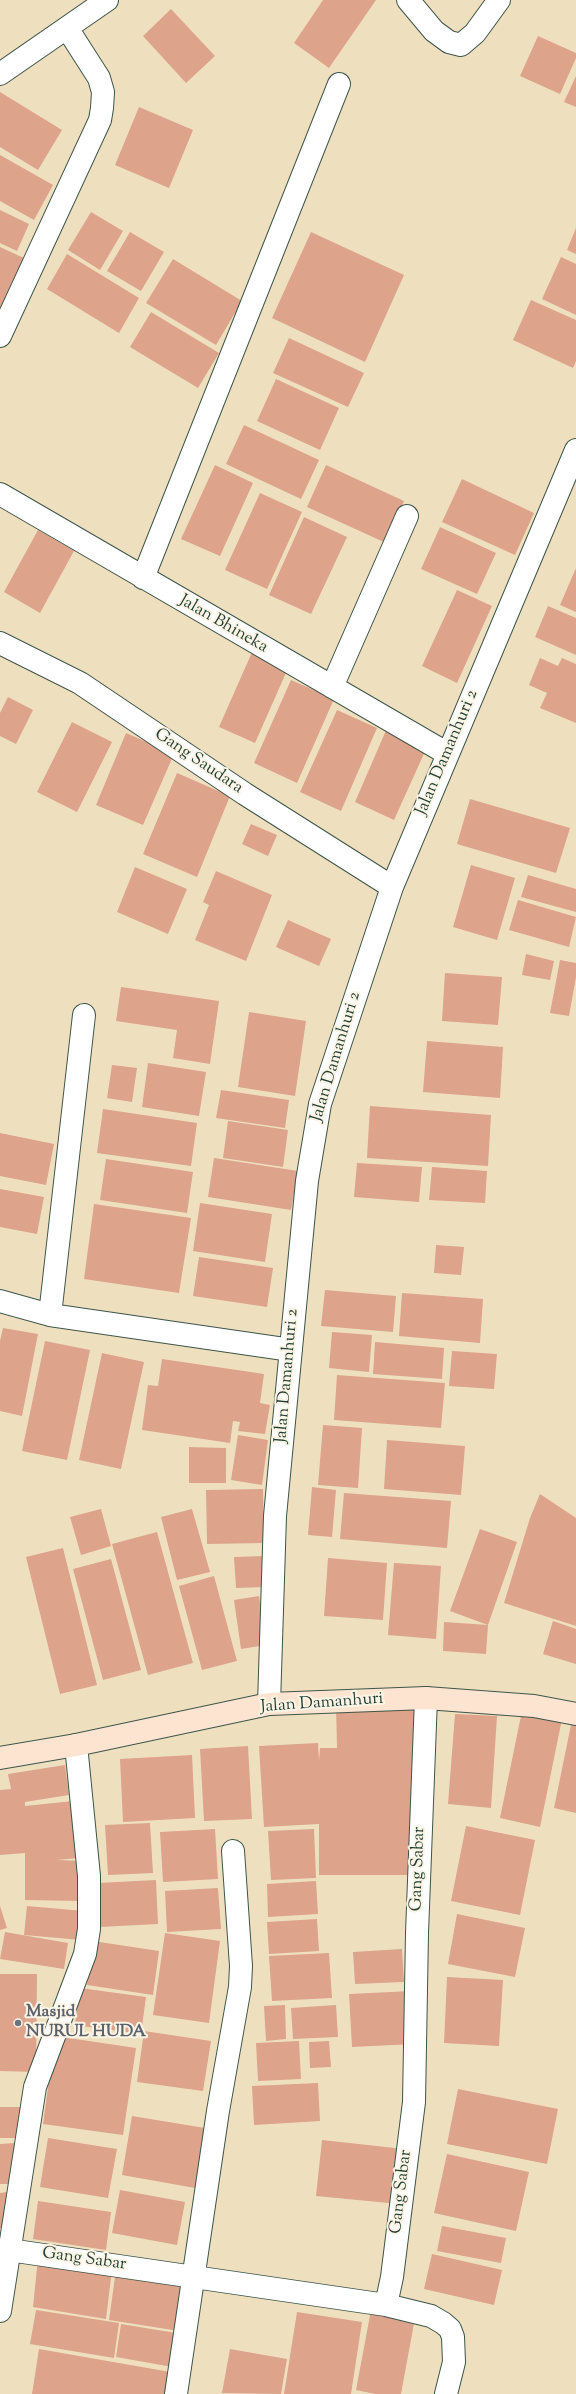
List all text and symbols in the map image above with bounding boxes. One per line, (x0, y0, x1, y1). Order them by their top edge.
street label: Jalan Bhineka (175, 591, 271, 659)
street label: Jalan Damanhuri 2 (412, 687, 484, 819)
street label: Gang Saudara (150, 725, 246, 799)
street label: Jalan Damanhuri 2 (308, 990, 366, 1124)
street label: Jalan Damanhuri 2 (272, 1308, 304, 1444)
street label: Jalan Damanhuri (260, 1690, 384, 1718)
street label: Gang Sabar (407, 1826, 431, 1912)
place label: Masjid NURUL HUDA (26, 2003, 146, 2043)
marker: Masjid NURUL HUDA (13, 2018, 23, 2028)
street label: Gang Sabar (387, 2149, 417, 2235)
street label: Gang Sabar (41, 2244, 127, 2276)

